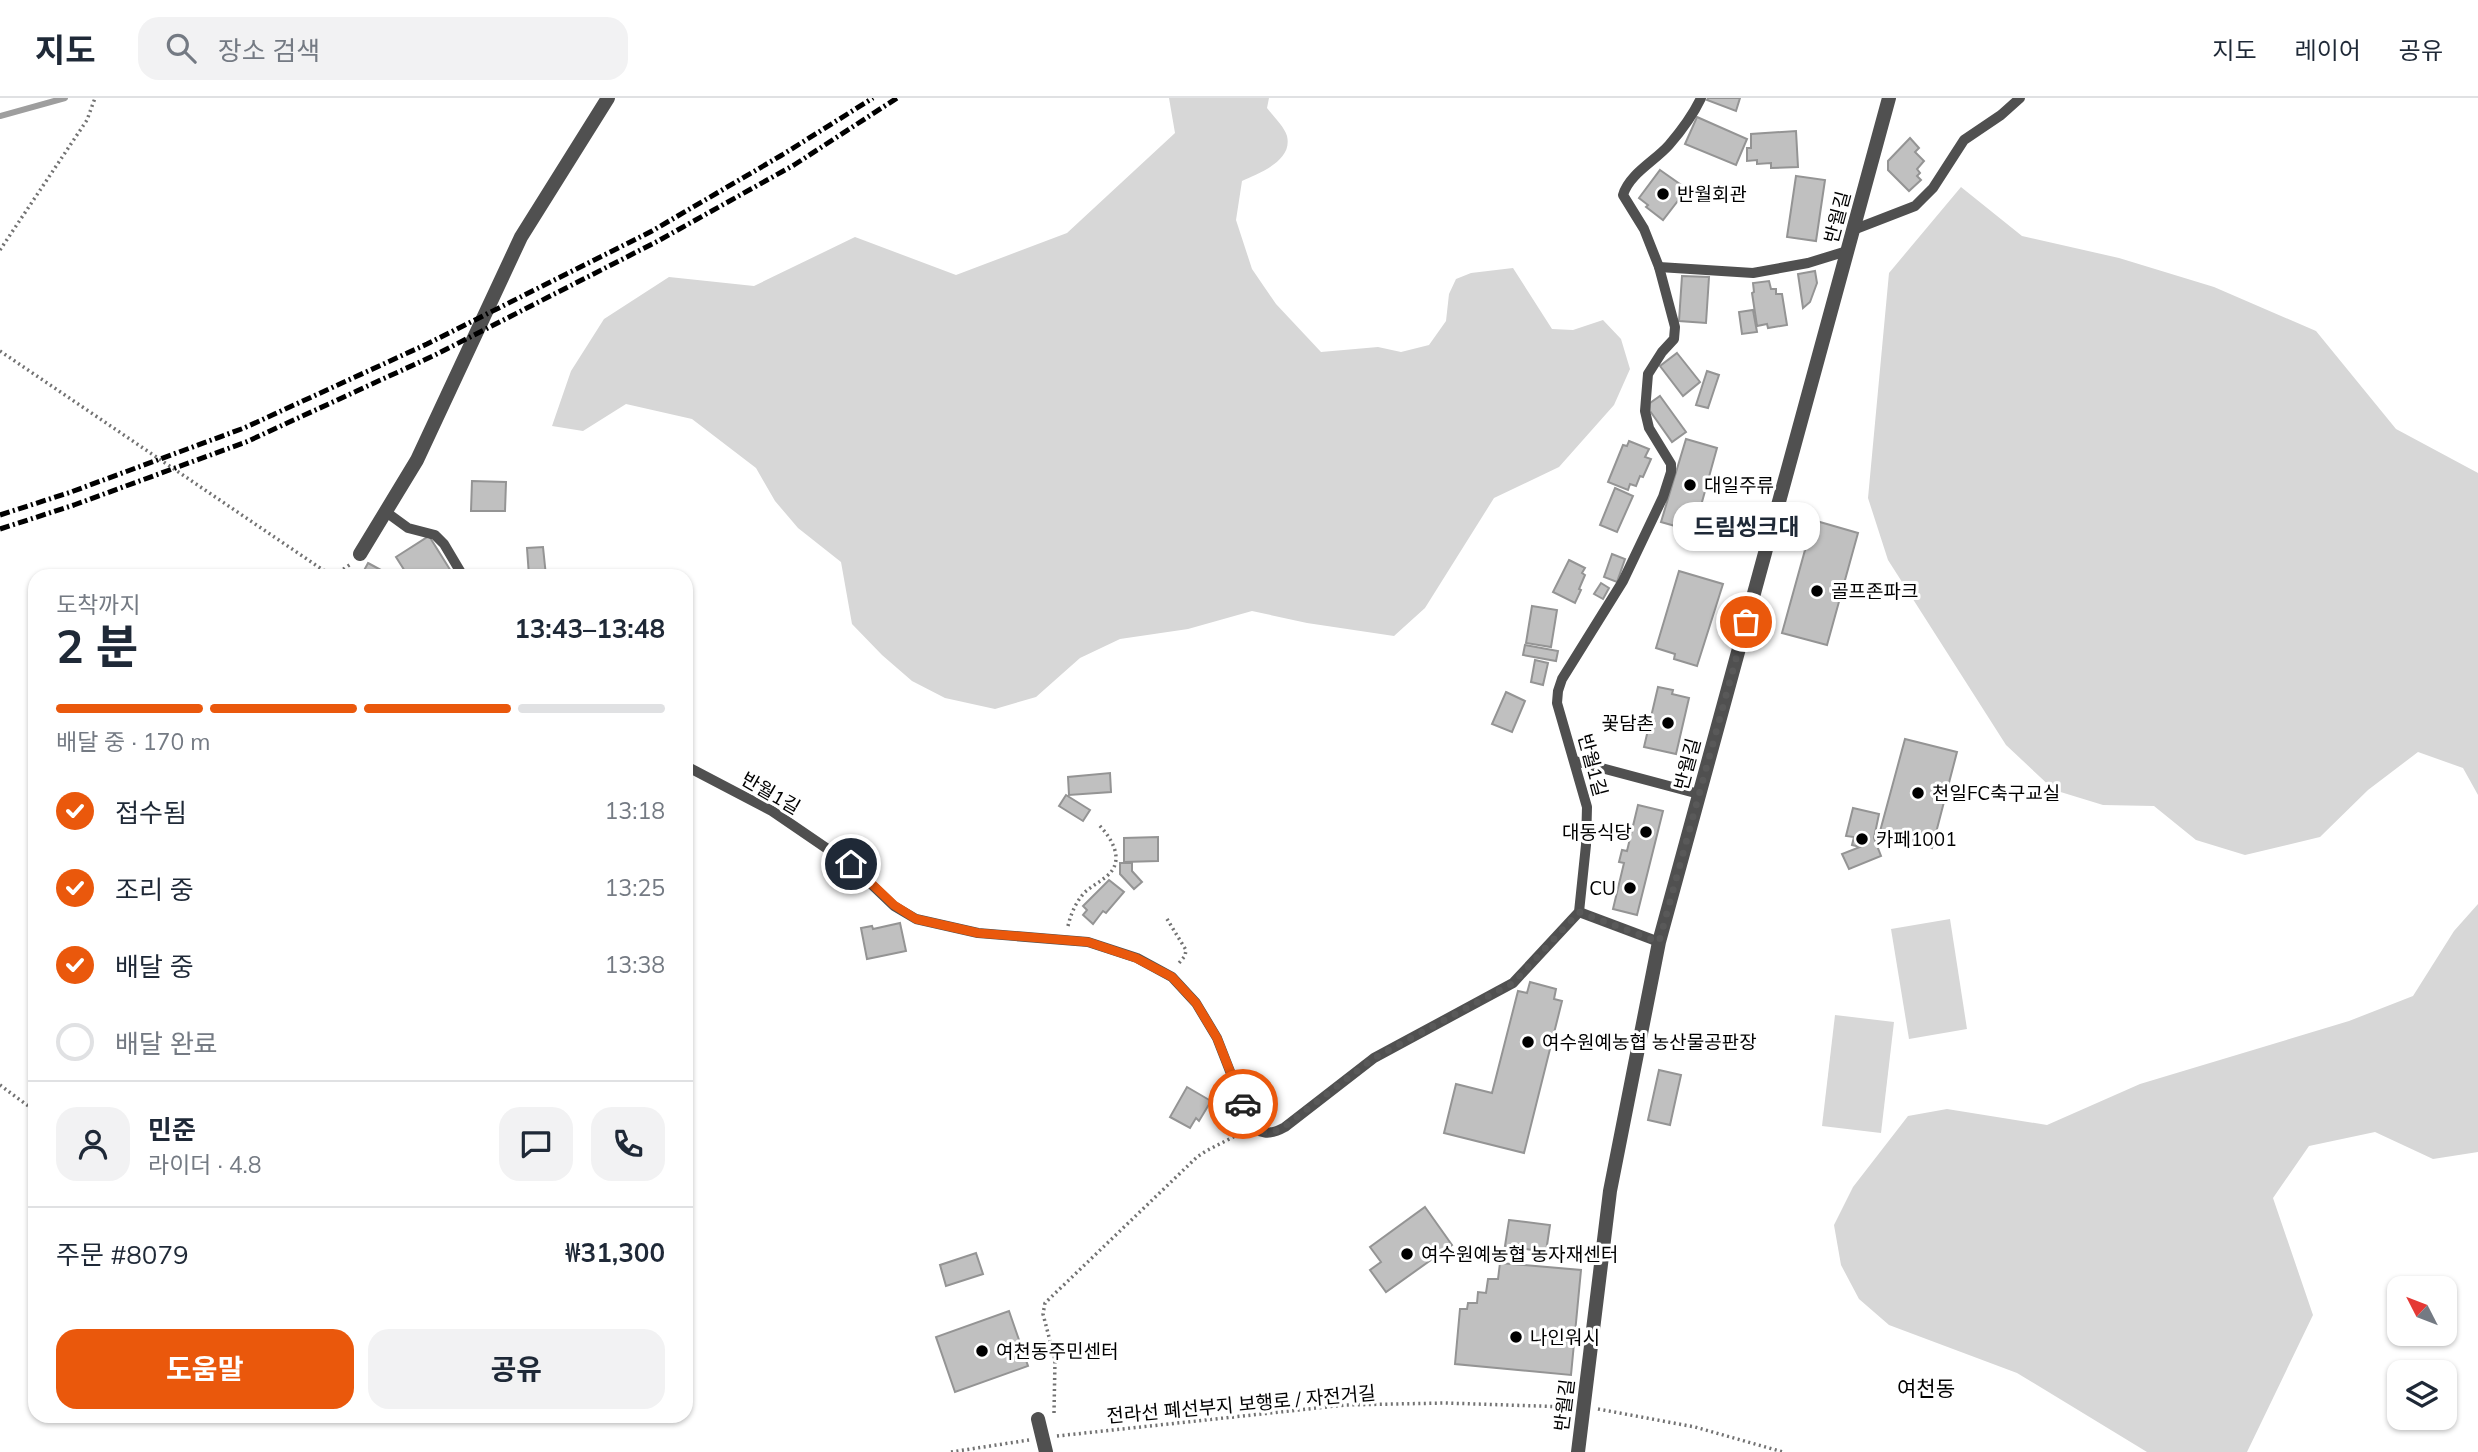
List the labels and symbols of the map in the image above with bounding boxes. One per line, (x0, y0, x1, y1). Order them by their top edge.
place label: 반월회관 (1677, 182, 1747, 206)
marker: 반월회관 (1655, 186, 1671, 202)
street label: 반월길 (1819, 189, 1855, 245)
place label: 대일주류 (1704, 473, 1774, 497)
marker: 대일주류 (1682, 477, 1698, 493)
callout: 드림씽크대 (1672, 503, 1820, 552)
place label: 골프존파크 (1831, 579, 1918, 603)
marker: 골프존파크 (1809, 583, 1825, 599)
pin (1716, 592, 1776, 652)
place label: 꽃담촌 (1602, 711, 1654, 735)
marker: 꽃담촌 (1660, 715, 1676, 731)
street label: 반월1길 (1573, 731, 1613, 799)
street label: 반월길 (1669, 736, 1705, 792)
street label: 반월1길 (737, 767, 805, 819)
place label: 천일FC축구교실 (1932, 781, 2060, 805)
marker: 천일FC축구교실 (1910, 785, 1926, 801)
place label: 대동식당 (1562, 820, 1632, 844)
marker: 대동식당 (1638, 824, 1654, 840)
place label: 카페1001 (1876, 827, 1957, 851)
marker: 카페1001 (1854, 831, 1870, 847)
pin (821, 834, 881, 894)
place label: CU (1589, 876, 1616, 900)
marker: CU (1622, 880, 1638, 896)
place label: 여수원예농협 농산물공판장 (1542, 1030, 1757, 1054)
marker: 여수원예농협 농산물공판장 (1520, 1034, 1536, 1050)
courier (1208, 1069, 1278, 1139)
place label: 여수원예농협 농자재센터 (1421, 1242, 1618, 1266)
marker: 여수원예농협 농자재센터 (1399, 1246, 1415, 1262)
north arrow (2387, 1276, 2457, 1346)
place label: 나인워시 (1530, 1325, 1600, 1349)
marker: 나인워시 (1508, 1329, 1524, 1345)
place label: 여천동주민센터 (996, 1339, 1118, 1363)
marker: 여천동주민센터 (974, 1343, 990, 1359)
district label: 여천동 (1897, 1375, 1955, 1401)
street label: 반월길 (1549, 1378, 1579, 1432)
street label: 전라선 폐선부지 보행로 / 자전거길 (1105, 1380, 1377, 1428)

